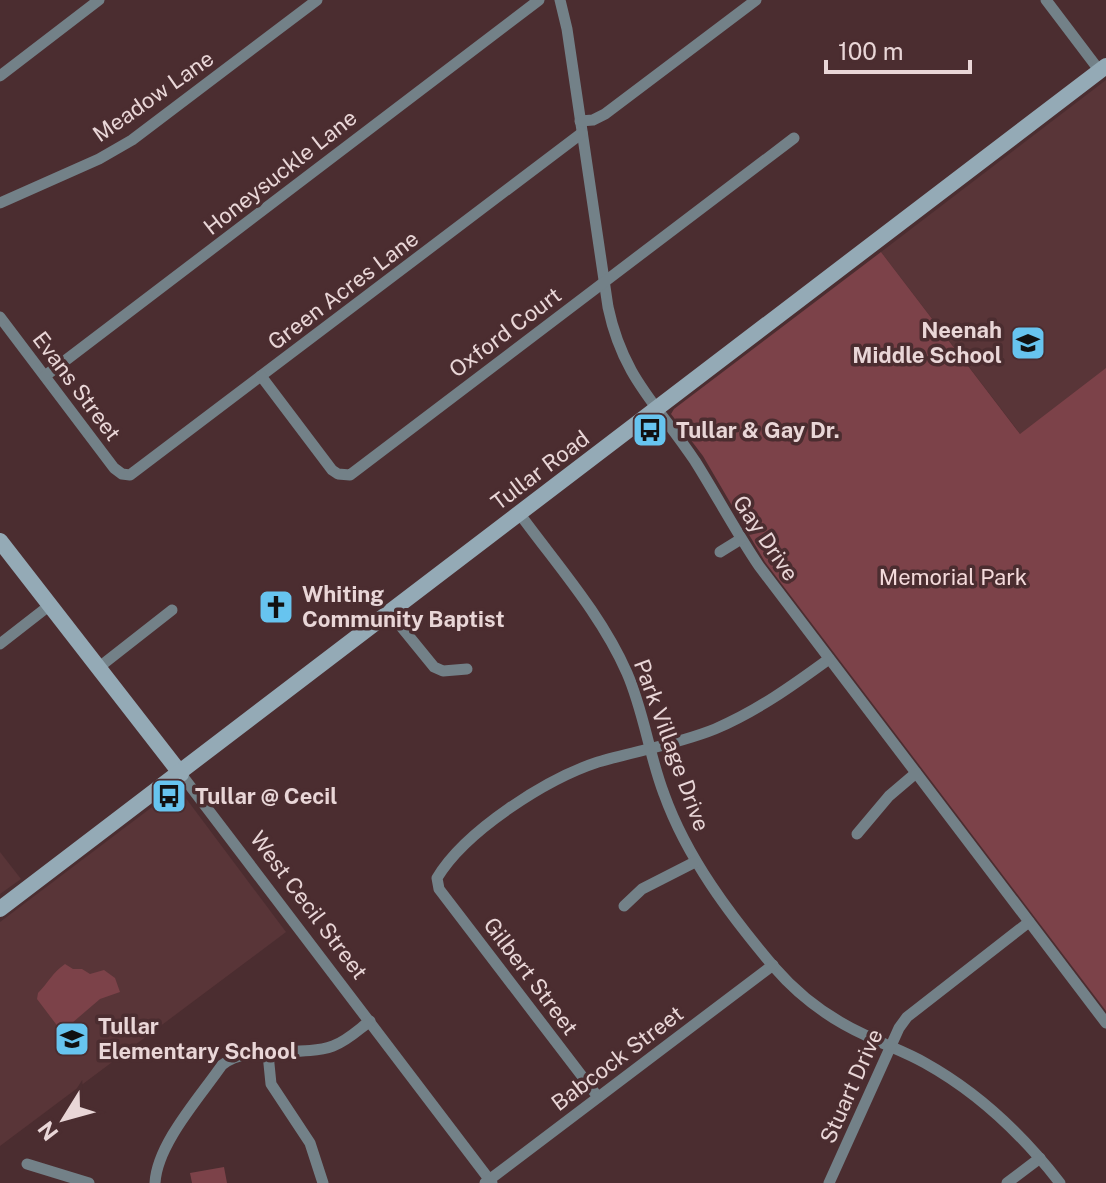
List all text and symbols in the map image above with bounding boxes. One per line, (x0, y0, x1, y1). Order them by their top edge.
scale bar (826, 24, 970, 74)
text: 100 m (838, 37, 904, 65)
street label: Meadow Lane (88, 45, 218, 147)
street label: Honeysuckle Lane (198, 104, 362, 240)
street label: Green Acres Lane (263, 225, 423, 355)
street label: Oxford Court (444, 281, 566, 383)
place label: Neenah Middle School (852, 317, 1002, 368)
school or university icon: Neenah Middle School (1009, 324, 1047, 362)
street label: Evans Street (28, 326, 126, 446)
bus stop icon: Tullar & Gay Dr. (631, 411, 669, 449)
place label: Tullar & Gay Dr. (676, 417, 840, 443)
street label: Tullar Road (486, 425, 594, 515)
street label: Gay Drive (728, 490, 804, 586)
park label: Memorial Park (879, 564, 1027, 590)
place label: Whiting Community Baptist (302, 581, 505, 632)
church icon: Whiting Community Baptist (257, 588, 295, 626)
street label: Park Village Drive (629, 656, 715, 834)
bus stop icon: Tullar @ Cecil (150, 777, 188, 815)
place label: Tullar @ Cecil (195, 783, 338, 809)
street label: West Cecil Street (245, 826, 373, 984)
street label: Gilbert Street (478, 912, 584, 1040)
street label: Babcock Street (546, 1000, 688, 1116)
place label: Tullar Elementary School (98, 1013, 297, 1064)
school or university icon: Tullar Elementary School (53, 1020, 91, 1058)
street label: Stuart Drive (814, 1025, 888, 1147)
north arrow (24, 1079, 104, 1159)
text: N (32, 1116, 64, 1146)

